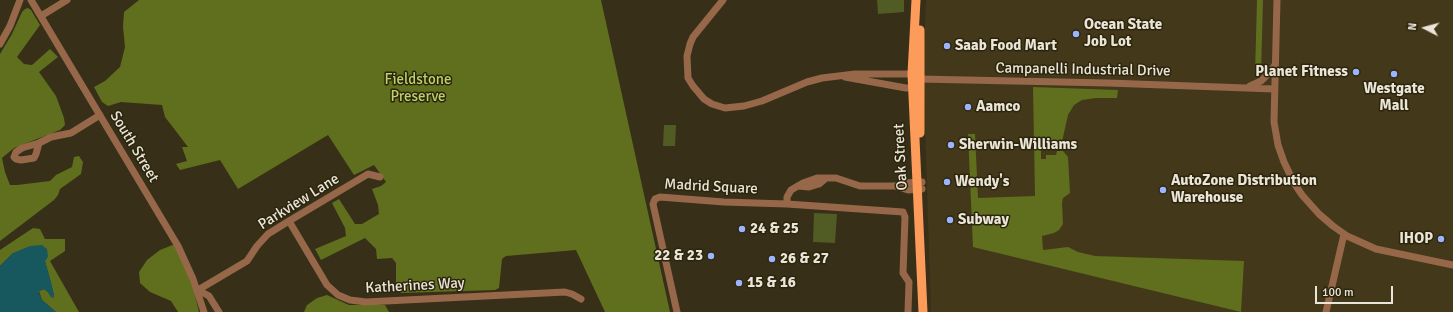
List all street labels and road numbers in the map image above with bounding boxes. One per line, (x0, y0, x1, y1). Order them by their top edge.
street label: Campanelli Industrial Drive (995, 59, 1171, 81)
street label: South Street (106, 108, 162, 186)
street label: Oak Street (890, 123, 912, 191)
street label: Parkview Lane (255, 170, 343, 234)
street label: Madrid Square (664, 176, 758, 198)
street label: Katherines Way (365, 274, 465, 298)

